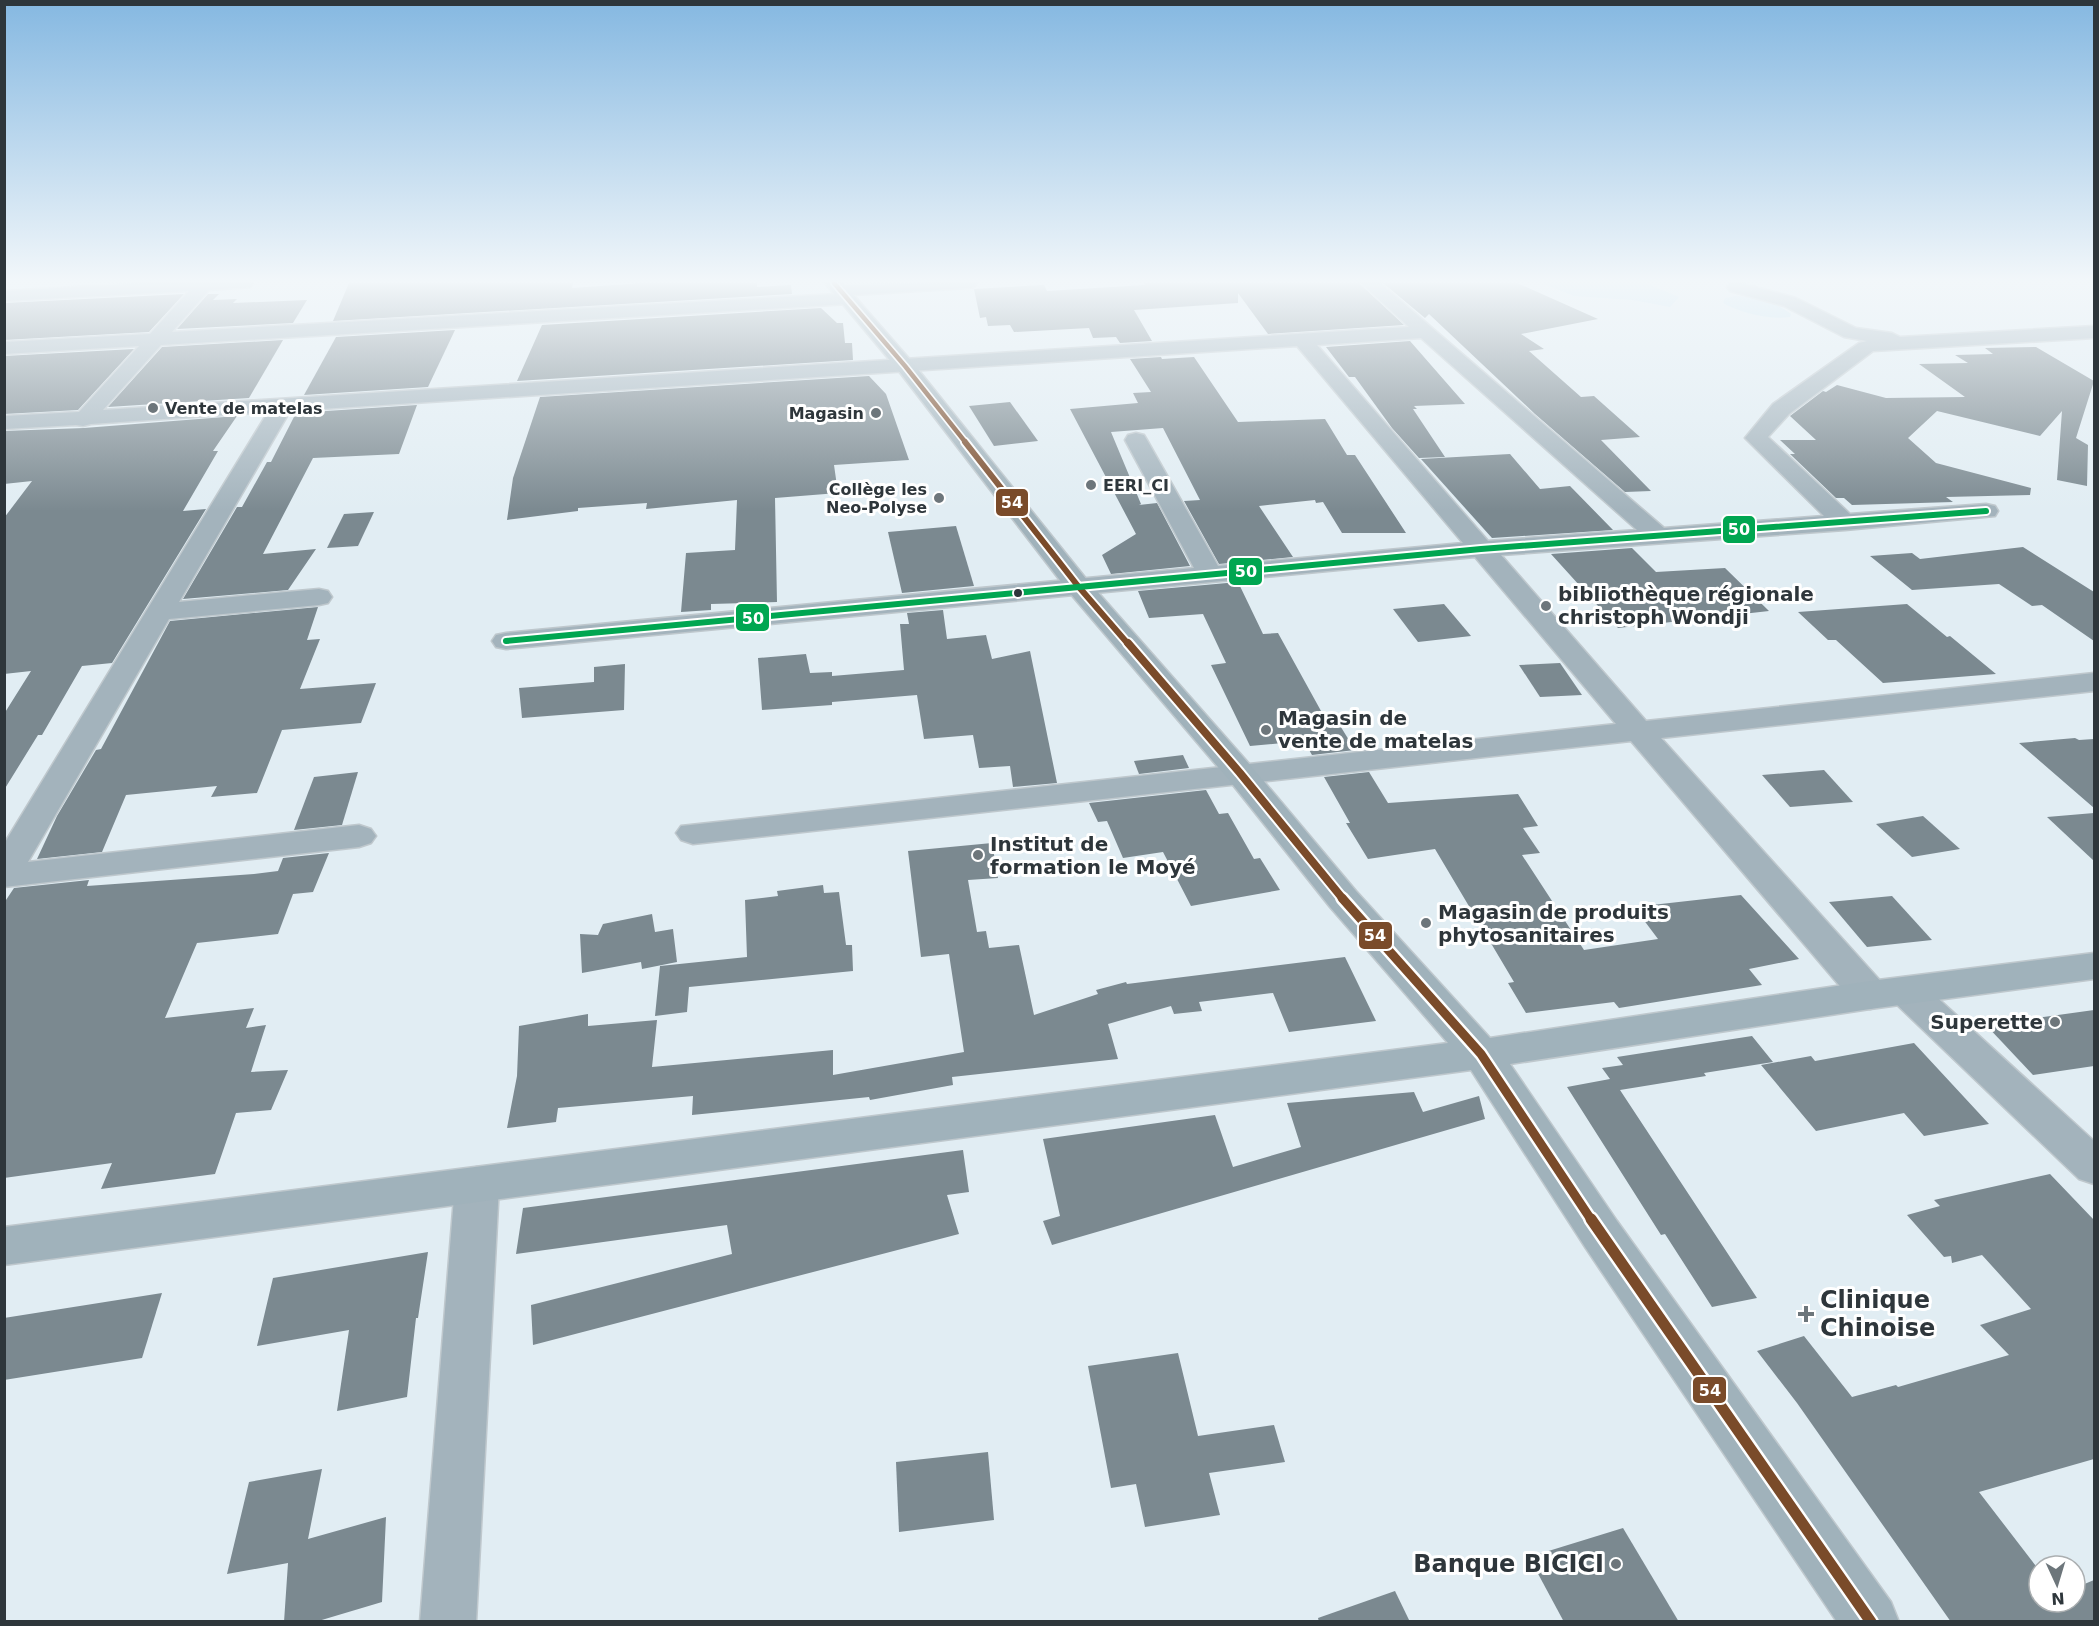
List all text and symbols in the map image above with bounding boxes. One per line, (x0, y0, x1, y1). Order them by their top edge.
place label: Vente de matelas (165, 399, 322, 418)
marker: Vente de matelas (146, 401, 160, 415)
place label: Magasin (789, 404, 864, 423)
marker: Magasin (869, 406, 883, 420)
place label: EERI_CI (1103, 476, 1169, 495)
marker: EERI_CI (1084, 478, 1098, 492)
place label: Collège les Neo-Polyse (826, 480, 927, 517)
line badge: 54 (995, 488, 1029, 517)
marker: Collège les Neo-Polyse (932, 491, 946, 505)
text: 54 (1001, 493, 1023, 512)
line badge: 50 (1722, 515, 1756, 544)
text: 50 (1728, 520, 1750, 539)
line badge: 50 (1228, 557, 1263, 586)
text: 50 (1235, 562, 1257, 581)
place label: bibliothèque régionale christoph Wondji (1558, 582, 1814, 629)
unlabelled marker (1012, 587, 1024, 599)
marker: bibliothèque régionale christoph Wondji (1539, 599, 1553, 613)
line badge: 50 (735, 603, 770, 632)
text: 50 (742, 609, 764, 628)
place label: Magasin de vente de matelas (1278, 706, 1474, 753)
marker: Magasin de vente de matelas (1259, 723, 1273, 737)
place label: Institut de formation le Moyé (990, 832, 1196, 879)
marker: Institut de formation le Moyé (971, 848, 985, 862)
place label: Magasin de produits phytosanitaires (1438, 900, 1669, 947)
marker: Magasin de produits phytosanitaires (1419, 916, 1433, 930)
line badge: 54 (1358, 921, 1393, 950)
text: 54 (1364, 926, 1386, 945)
place label: Superette (1930, 1010, 2043, 1034)
marker: Superette (2048, 1015, 2062, 1029)
place label: Clinique Chinoise (1820, 1286, 1935, 1342)
marker: Clinique Chinoise (1797, 1305, 1815, 1323)
line badge: 54 (1692, 1376, 1727, 1404)
text: 54 (1699, 1381, 1721, 1400)
place label: Banque BICICI (1413, 1550, 1604, 1578)
north arrow (2027, 1554, 2087, 1614)
marker: Banque BICICI (1609, 1557, 1623, 1571)
text: N (2051, 1589, 2065, 1608)

